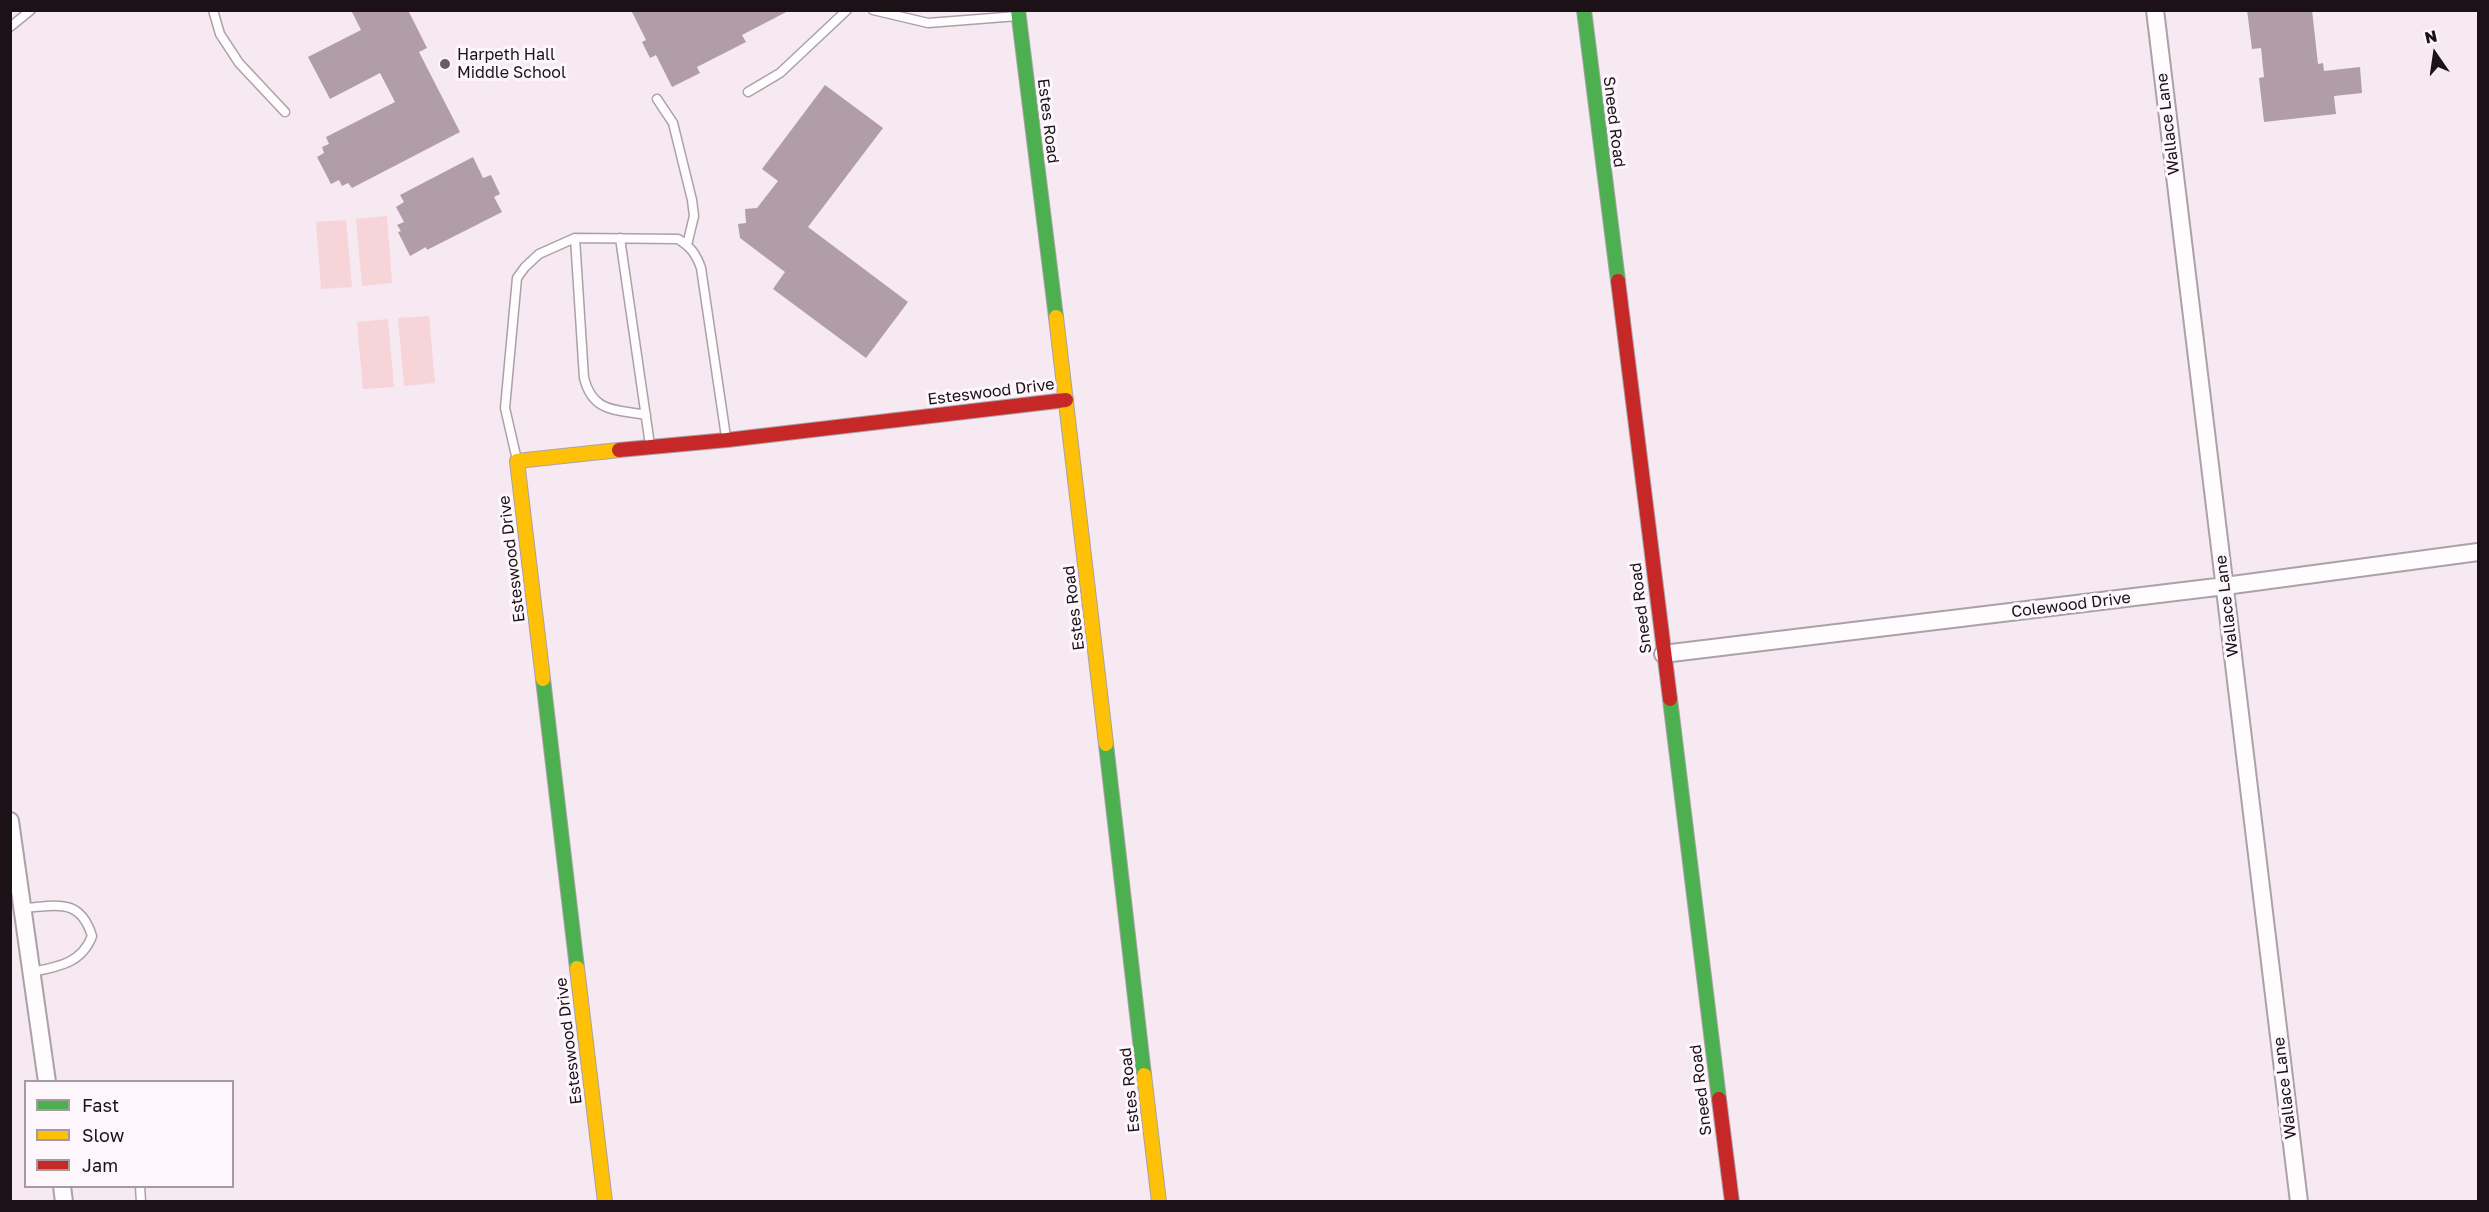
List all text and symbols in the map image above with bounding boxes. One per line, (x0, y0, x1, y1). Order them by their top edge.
north arrow (2405, 24, 2465, 84)
text: N (2423, 25, 2439, 48)
place label: Harpeth Hall Middle School (457, 45, 566, 83)
marker: Harpeth Hall Middle School (438, 57, 452, 71)
street label: Wallace Lane (2152, 72, 2184, 176)
street label: Sneed Road (1599, 75, 1629, 169)
street label: Estes Road (1033, 77, 1063, 165)
street label: Esteswood Drive (926, 375, 1056, 409)
street label: Esteswood Drive (495, 494, 529, 624)
street label: Wallace Lane (2211, 554, 2243, 658)
street label: Sneed Road (1626, 561, 1656, 655)
street label: Estes Road (1059, 564, 1089, 652)
street label: Colewood Drive (2010, 588, 2132, 622)
street label: Esteswood Drive (552, 976, 586, 1106)
street label: Wallace Lane (2269, 1036, 2301, 1140)
street label: Sneed Road (1686, 1043, 1716, 1137)
street label: Estes Road (1116, 1046, 1144, 1134)
legend (24, 1080, 234, 1188)
text: Fast (82, 1094, 119, 1116)
text: Slow (82, 1124, 124, 1146)
text: Jam (82, 1154, 118, 1176)

